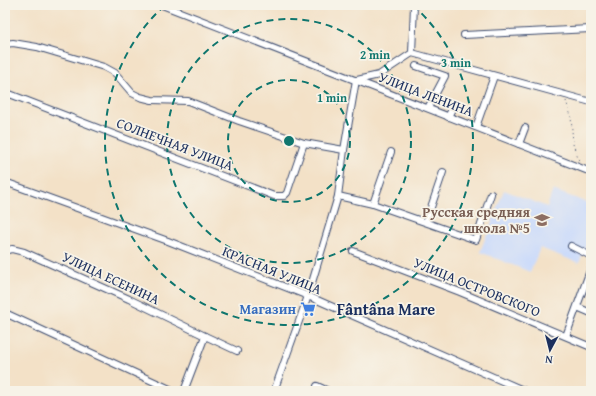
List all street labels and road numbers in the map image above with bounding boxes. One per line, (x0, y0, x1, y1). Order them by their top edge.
street label: УЛИЦА ЛЕНИНА (376, 67, 477, 121)
street label: СОЛНЕЧНАЯ УЛИЦА (114, 113, 237, 176)
street label: КРАСНАЯ УЛИЦА (219, 241, 325, 299)
street label: УЛИЦА ЕСЕНИНА (59, 247, 164, 310)
street label: УЛИЦА ОСТРОВСКОГО (411, 252, 543, 322)

